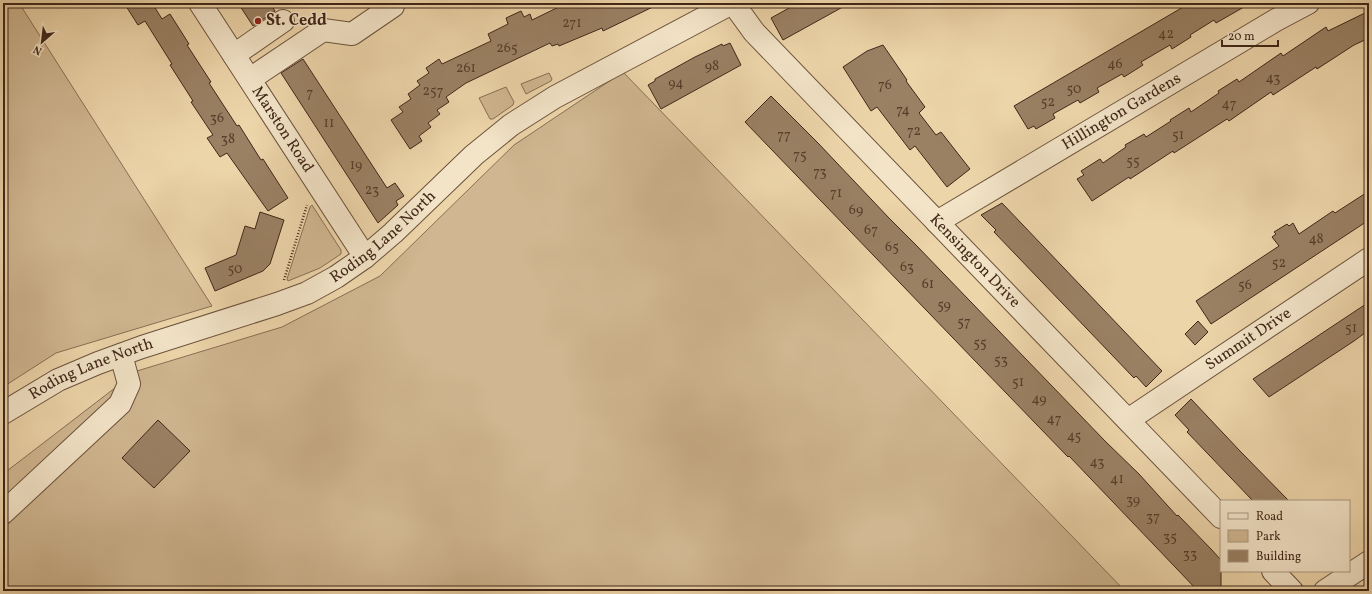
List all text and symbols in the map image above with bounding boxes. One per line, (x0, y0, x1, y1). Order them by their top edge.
place label: St. Cedd (266, 10, 327, 32)
house number: 271 (562, 14, 582, 33)
marker: St. Cedd (253, 16, 263, 26)
north arrow (22, 22, 62, 62)
scale bar (1222, 22, 1278, 48)
house number: 42 (1158, 25, 1174, 44)
text: 20 m (1228, 29, 1255, 45)
house number: 265 (496, 39, 518, 58)
text: N (31, 41, 45, 58)
house number: 46 (1107, 55, 1123, 74)
house number: 98 (705, 57, 719, 76)
house number: 261 (456, 59, 476, 78)
street label: Hillington Gardens (1058, 68, 1186, 156)
house number: 43 (1266, 69, 1280, 88)
house number: 94 (668, 74, 684, 93)
house number: 76 (878, 76, 892, 95)
house number: 50 (1067, 80, 1081, 99)
street label: Marston Road (246, 82, 319, 177)
house number: 257 (422, 82, 444, 101)
house number: 7 (307, 84, 314, 103)
house number: 52 (1041, 93, 1055, 112)
house number: 47 (1221, 95, 1237, 114)
house number: 74 (896, 101, 910, 120)
house number: 36 (210, 109, 224, 128)
house number: 11 (324, 114, 334, 133)
house number: 72 (907, 122, 921, 141)
house number: 77 (777, 126, 791, 145)
house number: 51 (1172, 126, 1184, 145)
house number: 38 (221, 130, 235, 149)
house number: 75 (793, 146, 807, 165)
house number: 55 (1126, 152, 1140, 171)
house number: 19 (350, 156, 362, 175)
house number: 73 (813, 163, 827, 182)
house number: 23 (365, 181, 379, 200)
house number: 71 (830, 184, 842, 203)
street label: Roding Lane North (326, 186, 441, 289)
house number: 69 (849, 201, 863, 220)
street label: Kensington Drive (924, 209, 1025, 313)
house number: 67 (864, 221, 878, 240)
house number: 48 (1308, 230, 1324, 249)
house number: 65 (885, 238, 899, 257)
house number: 52 (1272, 254, 1286, 273)
house number: 63 (900, 258, 914, 277)
house number: 50 (228, 260, 242, 279)
house number: 61 (922, 275, 934, 294)
house number: 56 (1238, 276, 1252, 295)
house number: 59 (937, 296, 951, 315)
street label: Summit Drive (1201, 303, 1296, 376)
house number: 57 (957, 313, 971, 332)
house number: 51 (1345, 319, 1357, 338)
street label: Roding Lane North (25, 333, 156, 406)
house number: 55 (973, 334, 987, 353)
house number: 53 (994, 351, 1008, 370)
house number: 51 (1012, 373, 1024, 392)
house number: 49 (1031, 390, 1047, 409)
house number: 47 (1046, 410, 1062, 429)
house number: 45 (1067, 427, 1081, 446)
house number: 43 (1090, 453, 1104, 472)
house number: 41 (1110, 470, 1124, 489)
house number: 39 (1126, 491, 1140, 510)
legend (1220, 500, 1350, 572)
house number: 37 (1146, 508, 1160, 527)
text: Road (1256, 509, 1283, 525)
house number: 35 (1163, 528, 1177, 547)
text: Park (1256, 529, 1281, 545)
house number: 33 (1183, 545, 1197, 564)
text: Building (1256, 549, 1301, 565)

